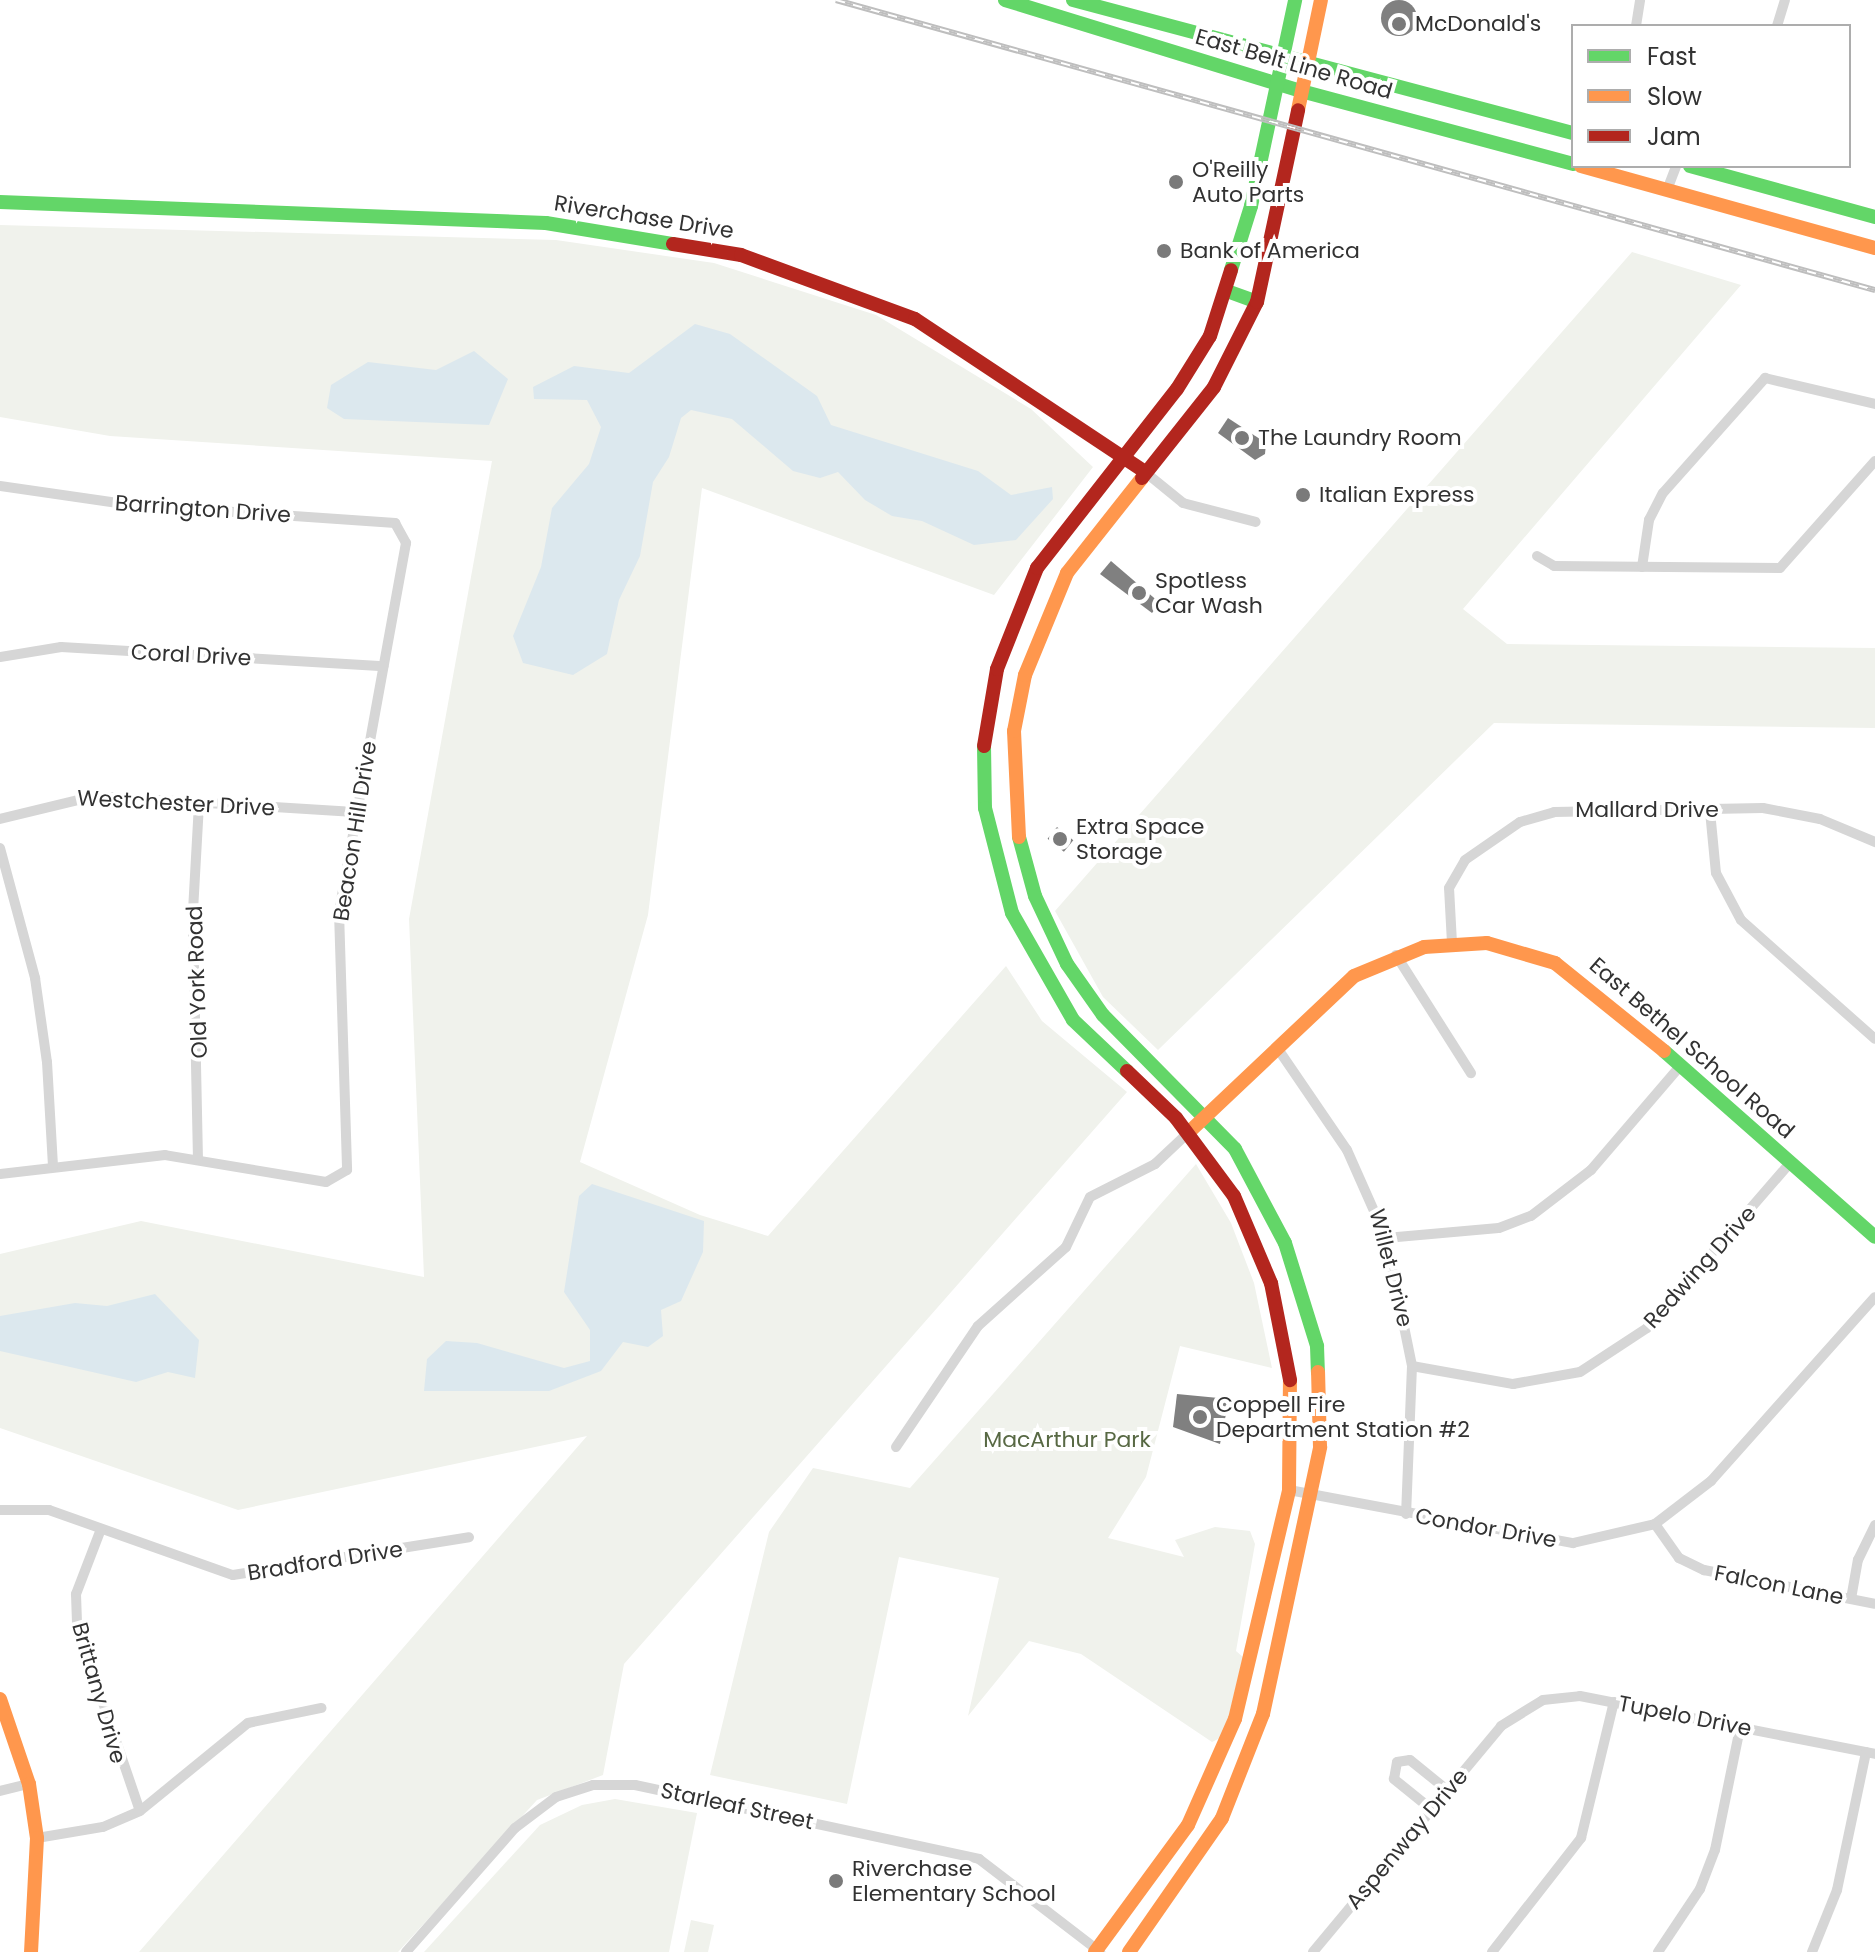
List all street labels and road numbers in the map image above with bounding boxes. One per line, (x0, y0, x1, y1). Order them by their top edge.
street label: East Belt Line Road (1192, 23, 1396, 105)
street label: Riverchase Drive (552, 190, 736, 244)
street label: Barrington Drive (114, 490, 292, 528)
street label: Coral Drive (130, 639, 252, 671)
street label: Beacon Hill Drive (328, 739, 382, 923)
street label: Westchester Drive (76, 785, 276, 821)
street label: Mallard Drive (1575, 797, 1719, 823)
street label: Old York Road (181, 905, 213, 1059)
street label: East Bethel School Road (1584, 952, 1800, 1144)
street label: Redwing Drive (1638, 1200, 1762, 1334)
street label: Willet Drive (1364, 1206, 1418, 1330)
street label: Condor Drive (1413, 1503, 1559, 1553)
street label: Bradford Drive (245, 1536, 405, 1586)
street label: Falcon Lane (1712, 1560, 1846, 1610)
street label: Brittany Drive (66, 1619, 132, 1767)
street label: Tupelo Drive (1616, 1690, 1754, 1742)
street label: Aspenway Drive (1341, 1763, 1473, 1915)
street label: Starleaf Street (658, 1777, 816, 1835)

